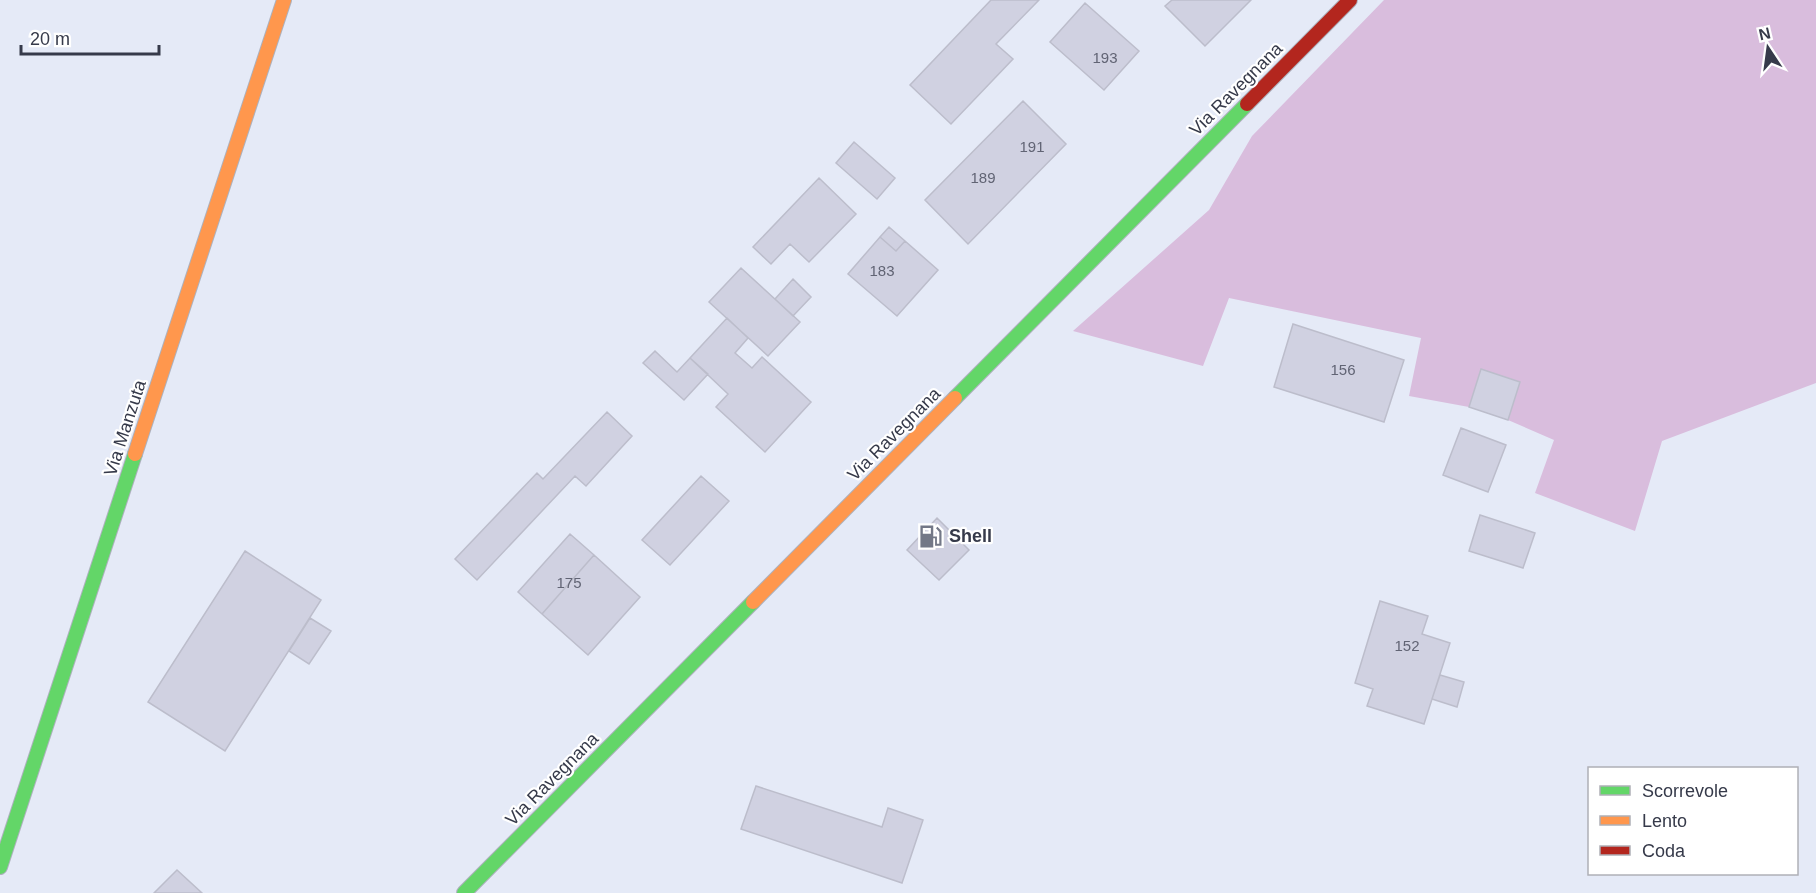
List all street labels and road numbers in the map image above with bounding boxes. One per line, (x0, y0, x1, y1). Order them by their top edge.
street label: Via Ravegnana (1186, 38, 1287, 139)
street label: Via Manzuta (100, 377, 150, 479)
street label: Via Ravegnana (844, 383, 945, 484)
street label: Via Ravegnana (502, 728, 603, 829)

